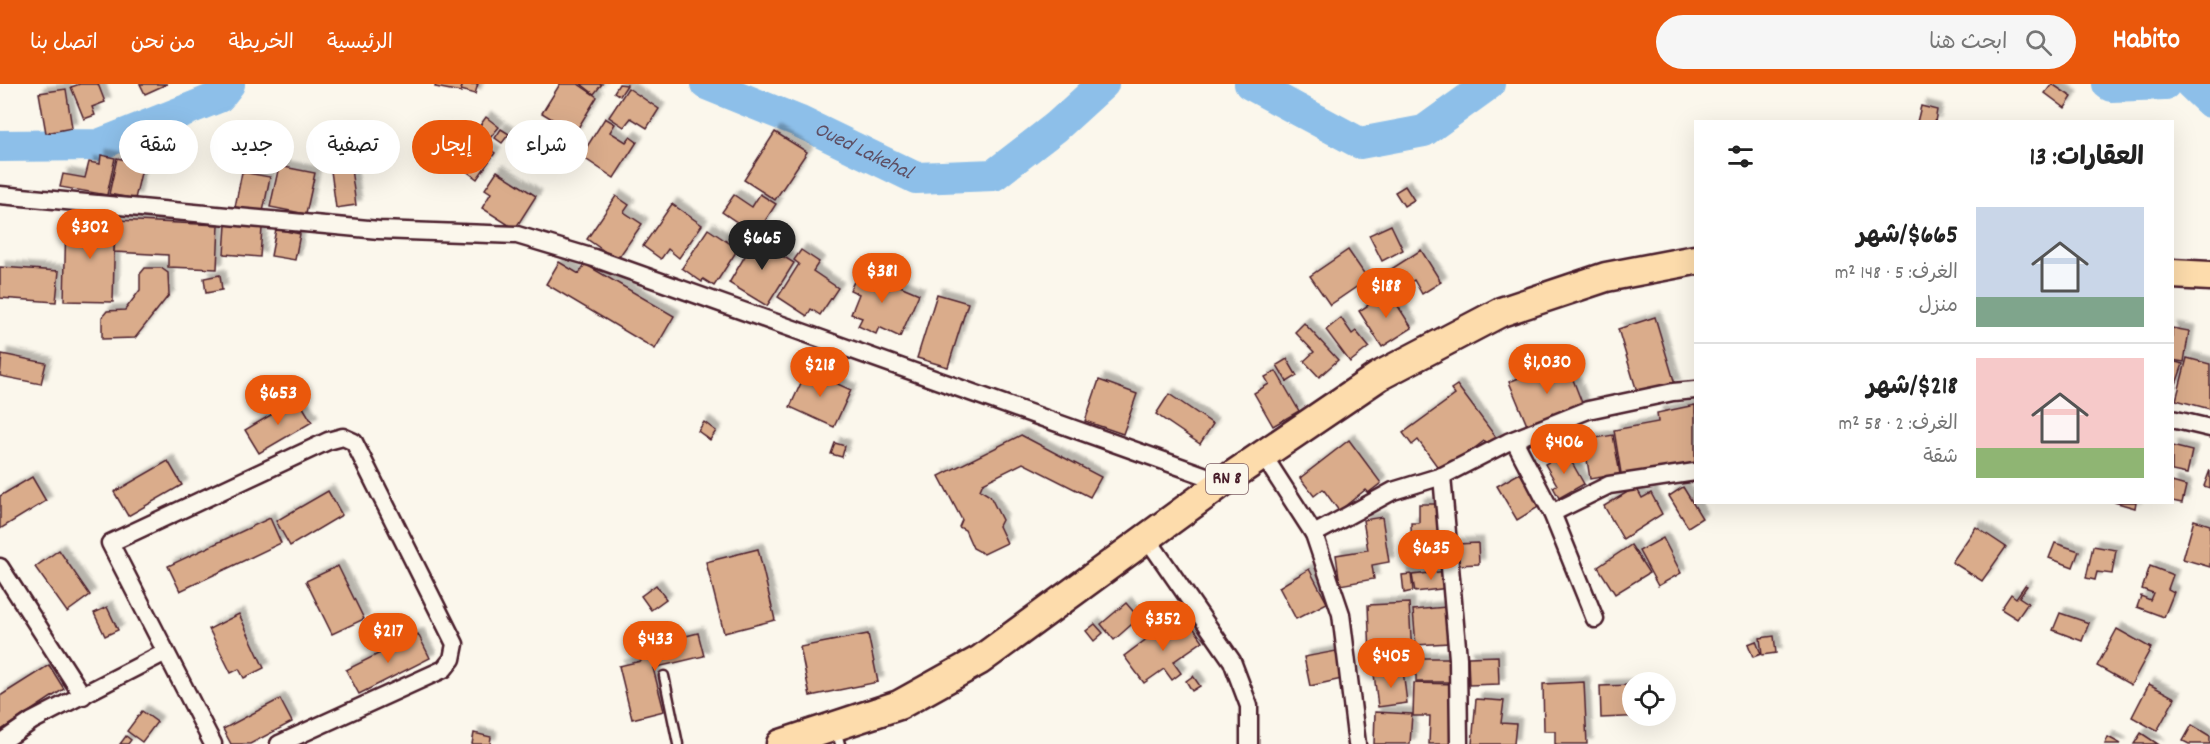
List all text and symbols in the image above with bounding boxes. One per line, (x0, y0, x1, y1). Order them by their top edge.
search box (1656, 15, 2076, 69)
text: Habito (2112, 22, 2180, 62)
icon: search (2022, 26, 2055, 59)
text: ابحث هنا (1929, 28, 2007, 59)
text: اتصل بنا (30, 29, 98, 59)
text: من نحن (131, 29, 195, 59)
text: الخريطة (228, 29, 294, 59)
text: الرئيسية (327, 29, 393, 59)
water label: Oued Lakehal (809, 116, 919, 190)
chip: شقة (119, 120, 198, 174)
chip: جديد (210, 120, 294, 174)
chip: تصفية (306, 120, 400, 174)
chip: إيجار (412, 120, 493, 174)
chip: شراء (505, 120, 588, 174)
icon: filters (1724, 140, 1757, 173)
text: العقارات: 13 (2029, 140, 2144, 177)
pin: $302 (54, 209, 126, 260)
text: $302 (71, 214, 109, 242)
text: $665/شهر (1857, 218, 1958, 255)
pin: $665 (726, 220, 798, 271)
text: $665 (743, 225, 782, 253)
icon: home (2024, 231, 2096, 303)
pin: $381 (846, 253, 918, 304)
text: $381 (866, 258, 898, 286)
text: الغرف: 5 · 148 m² (1835, 260, 1958, 288)
pin: $188 (1350, 268, 1422, 319)
text: $188 (1371, 273, 1401, 301)
text: منزل (1919, 293, 1958, 321)
pin: $1,030 (1498, 344, 1596, 395)
pin: $218 (784, 347, 856, 398)
text: $1,030 (1523, 349, 1572, 377)
text: $218 (804, 352, 836, 380)
text: $218/شهر (1867, 369, 1958, 406)
pin: $653 (242, 375, 314, 426)
text: $653 (259, 380, 297, 408)
icon: home (2024, 382, 2096, 454)
text: الغرف: 2 · 58 m² (1839, 411, 1958, 439)
pin: $406 (1528, 424, 1600, 475)
text: $406 (1544, 429, 1584, 457)
text: شقة (1923, 444, 1958, 472)
road number: RN 8 (1206, 464, 1248, 494)
pin: $635 (1395, 530, 1467, 581)
text: $635 (1412, 535, 1450, 563)
pin: $352 (1127, 601, 1199, 652)
text: $352 (1144, 606, 1182, 634)
pin: $217 (352, 613, 424, 664)
text: $217 (373, 618, 403, 646)
pin: $433 (619, 621, 691, 672)
text: $433 (637, 626, 673, 654)
pin: $405 (1355, 638, 1427, 689)
text: $405 (1372, 643, 1410, 671)
map controls (1622, 672, 1676, 726)
button: locate (1622, 672, 1676, 726)

